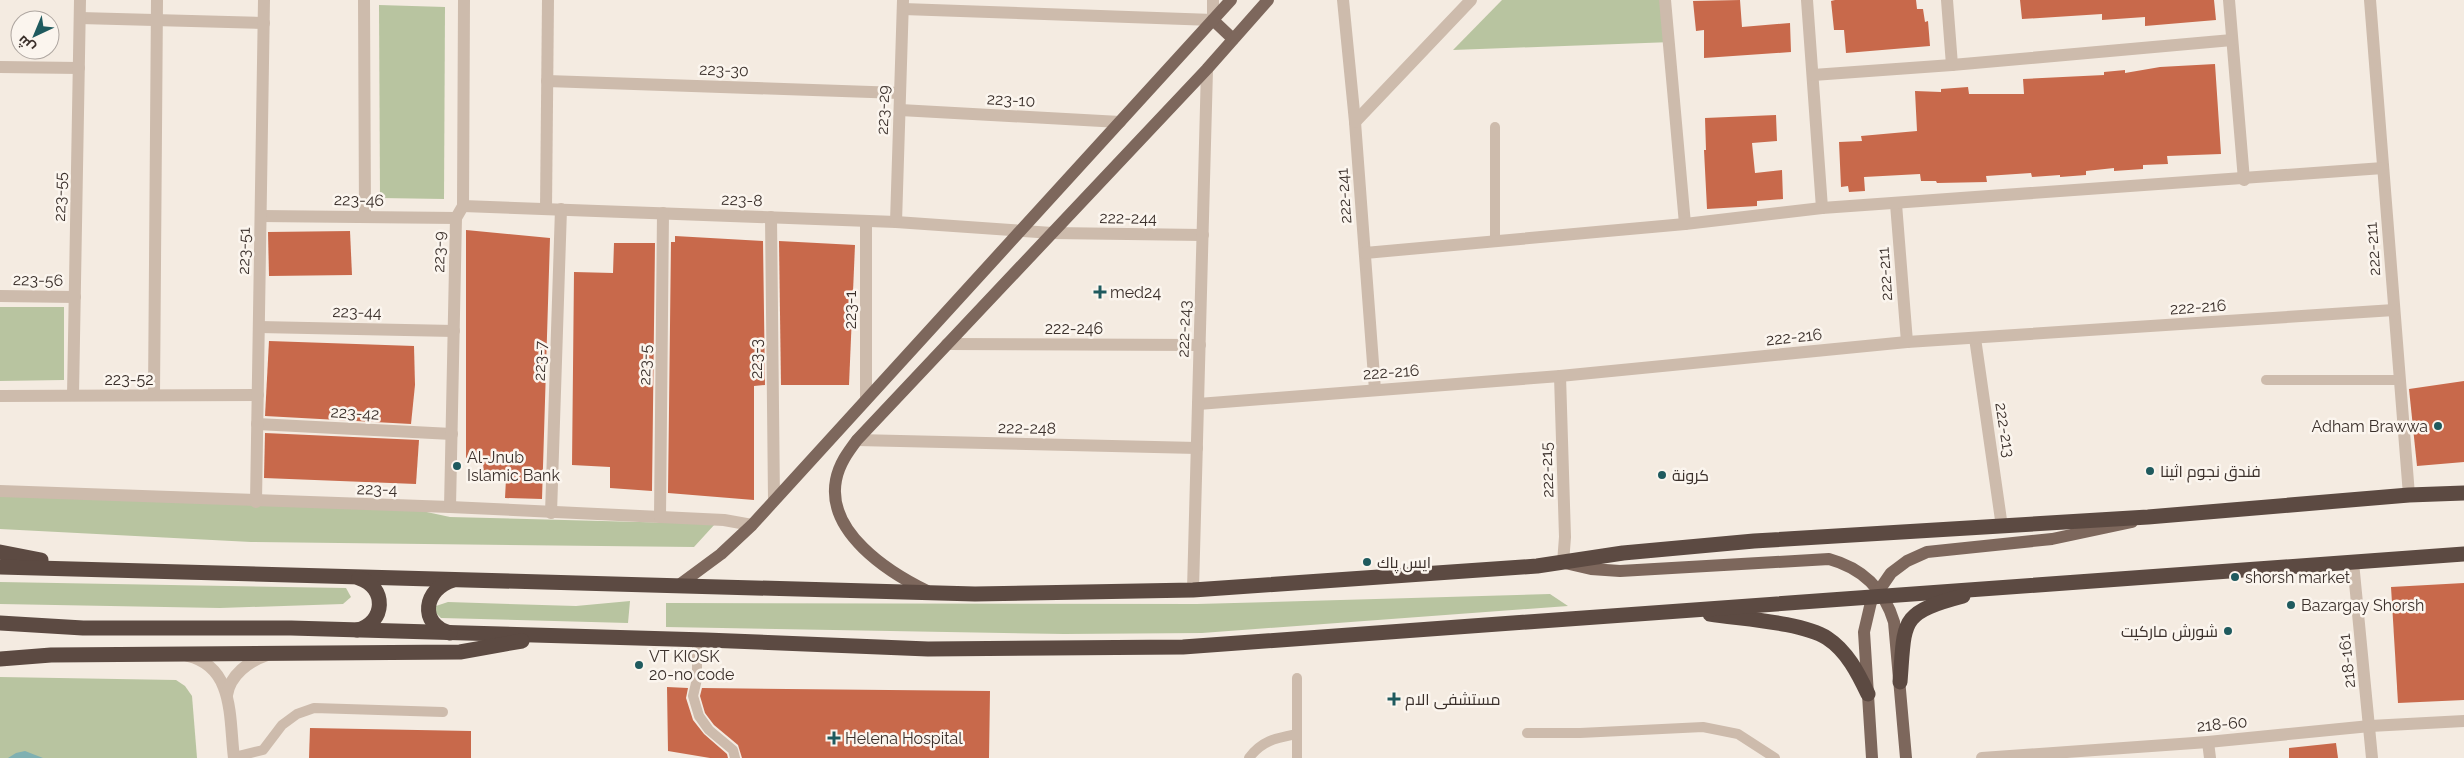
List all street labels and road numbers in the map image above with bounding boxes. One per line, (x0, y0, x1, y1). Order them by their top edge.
street label: 223-30 (699, 60, 749, 80)
street label: 223-29 (873, 85, 893, 135)
street label: 223-10 (986, 89, 1036, 111)
street label: 222-241 (1333, 167, 1355, 224)
street label: 223-55 (50, 172, 70, 222)
street label: 223-46 (334, 190, 384, 210)
street label: 223-8 (721, 190, 763, 210)
street label: 222-244 (1099, 208, 1157, 228)
street label: 222-211 (2362, 221, 2384, 276)
street label: 223-51 (234, 227, 254, 275)
street label: 223-9 (429, 231, 449, 273)
street label: 222-211 (1874, 246, 1896, 301)
street label: 223-56 (13, 270, 63, 290)
street label: 223-1 (841, 290, 860, 329)
street label: 222-216 (2169, 296, 2227, 318)
street label: 222-243 (1174, 300, 1194, 358)
street label: 223-44 (332, 302, 382, 322)
street label: 222-246 (1045, 319, 1103, 338)
street label: 222-216 (1765, 325, 1823, 349)
street label: 223-3 (747, 339, 766, 379)
street label: 223-7 (530, 340, 550, 381)
street label: 223-5 (635, 344, 655, 386)
street label: 222-216 (1362, 361, 1420, 383)
street label: 223-52 (104, 370, 154, 389)
street label: 222-213 (1991, 401, 2019, 459)
street label: 223-42 (330, 402, 380, 424)
street label: 222-248 (998, 418, 1056, 438)
street label: 222-215 (1537, 442, 1557, 498)
street label: 223-4 (357, 479, 398, 499)
street label: 218-161 (2335, 633, 2359, 689)
street label: 218-60 (2196, 712, 2248, 736)

